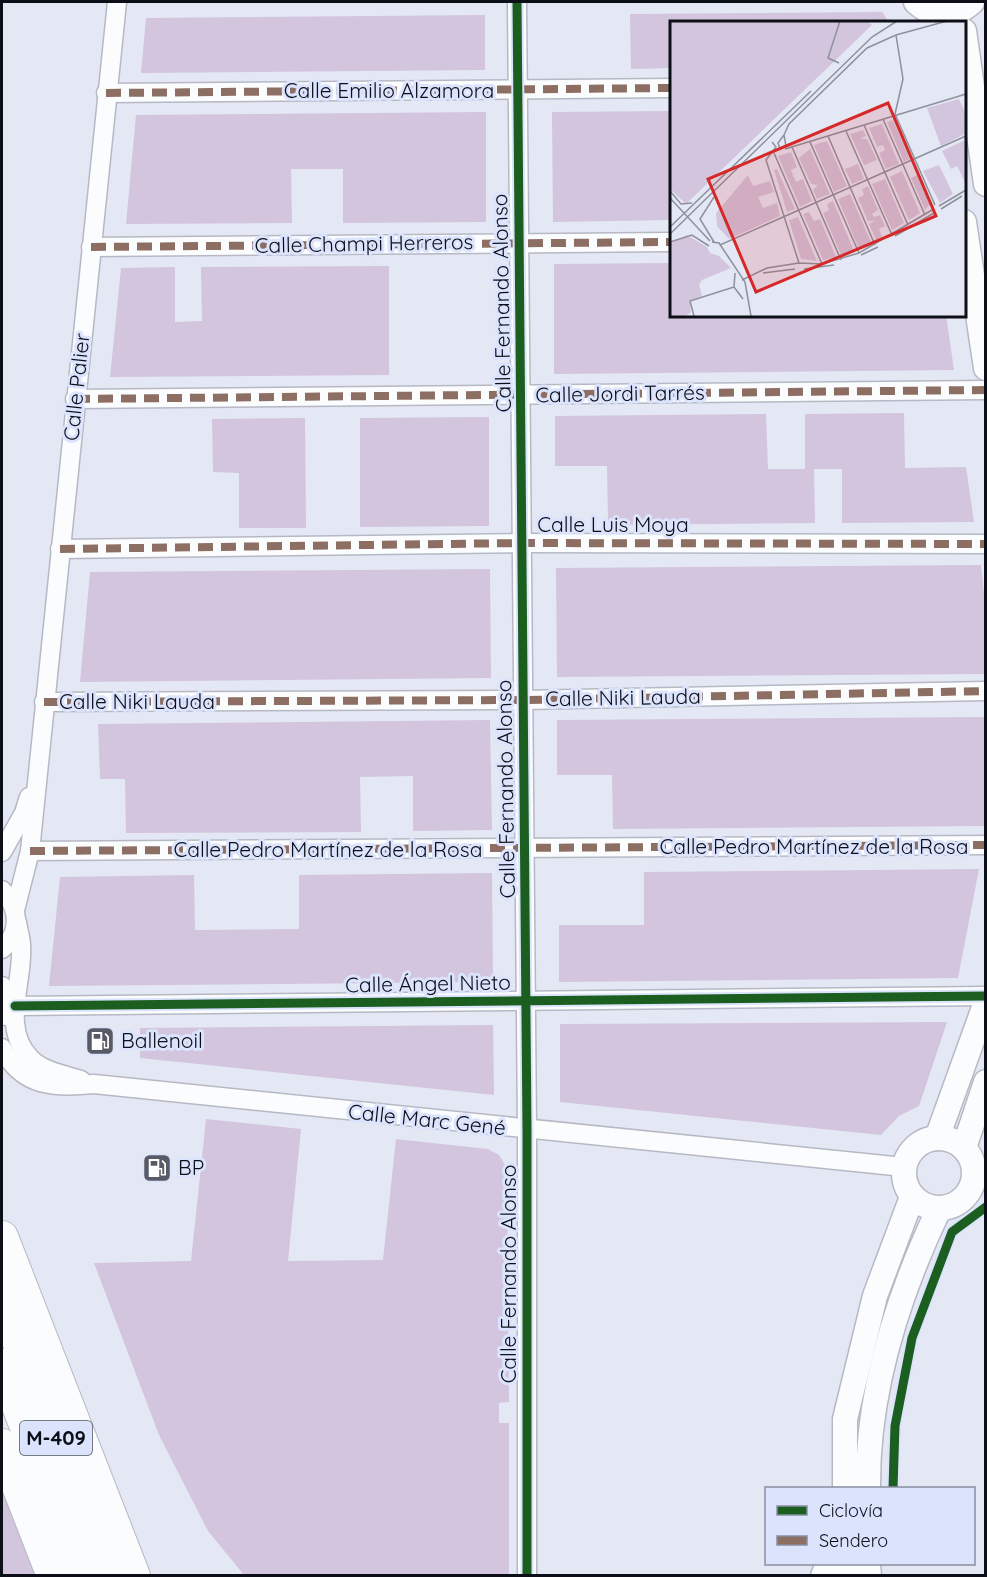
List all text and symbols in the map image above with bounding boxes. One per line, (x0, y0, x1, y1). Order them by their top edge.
inset map (670, 21, 966, 316)
street label: Calle Emilio Alzamora (284, 77, 494, 103)
street label: Calle Fernando Alonso (486, 193, 516, 413)
street label: Calle Champi Herreros (254, 228, 474, 258)
street label: Calle Palier (57, 332, 95, 442)
street label: Calle Jordi Tarrés (535, 379, 705, 407)
street label: Calle Luis Moya (537, 511, 689, 537)
street label: Calle Fernando Alonso (490, 679, 520, 899)
street label: Calle Niki Lauda (545, 683, 701, 711)
street label: Calle Niki Lauda (59, 688, 215, 714)
street label: Calle Pedro Martínez de la Rosa (659, 833, 969, 859)
street label: Calle Pedro Martínez de la Rosa (173, 836, 483, 862)
street label: Calle Ángel Nieto (345, 969, 511, 997)
fuel station icon: Ballenoil (84, 1025, 116, 1057)
place label: Ballenoil (121, 1027, 203, 1053)
street label: Calle Marc Gené (347, 1098, 507, 1140)
fuel station icon: BP (141, 1152, 173, 1184)
place label: BP (178, 1154, 204, 1180)
street label: Calle Fernando Alonso (495, 1165, 521, 1383)
road number: M-409 (20, 1421, 92, 1455)
legend (765, 1487, 975, 1565)
text: Ciclovía (819, 1499, 883, 1522)
text: Sendero (819, 1529, 888, 1552)

